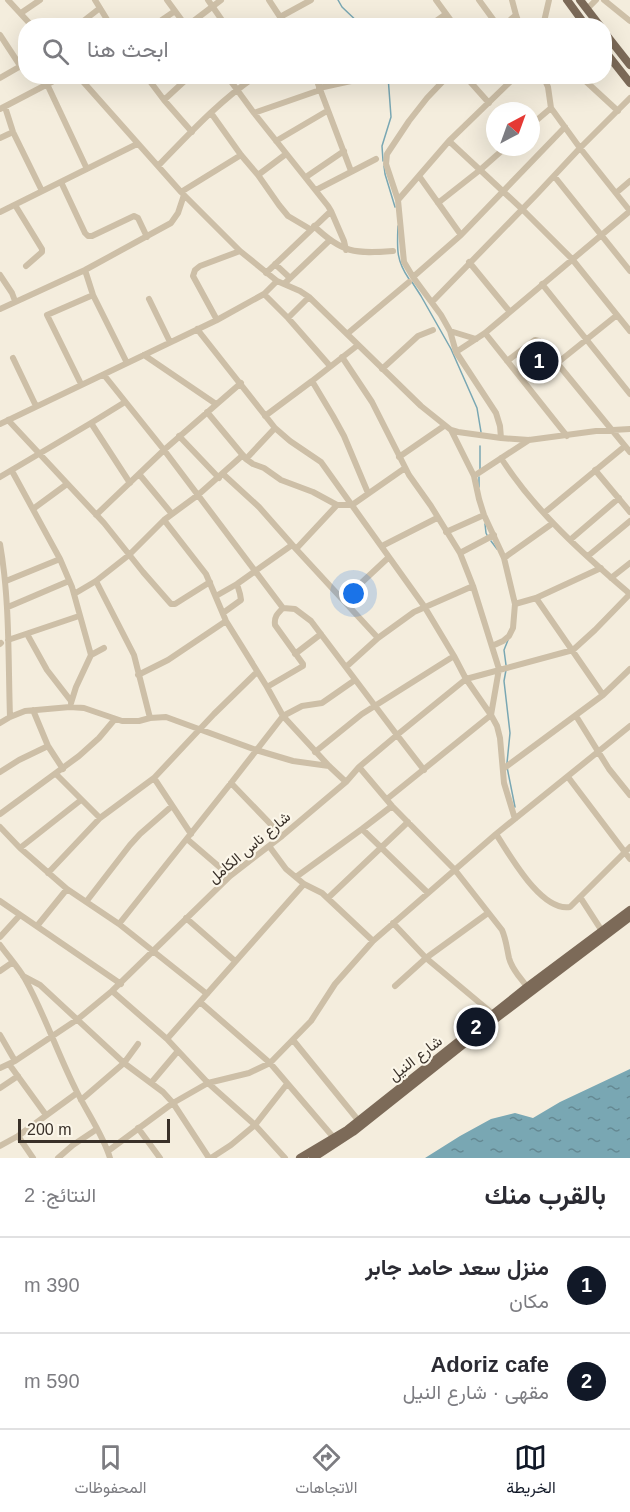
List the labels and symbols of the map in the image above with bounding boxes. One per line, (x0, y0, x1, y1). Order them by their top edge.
north arrow (486, 102, 540, 156)
pin: 1 (520, 338, 558, 384)
your location (339, 579, 368, 608)
street label: شارع ناس الكامل (205, 808, 296, 889)
pin: 2 (456, 1004, 496, 1050)
street label: شارع النيل (385, 1032, 447, 1087)
scale bar (18, 1116, 170, 1144)

